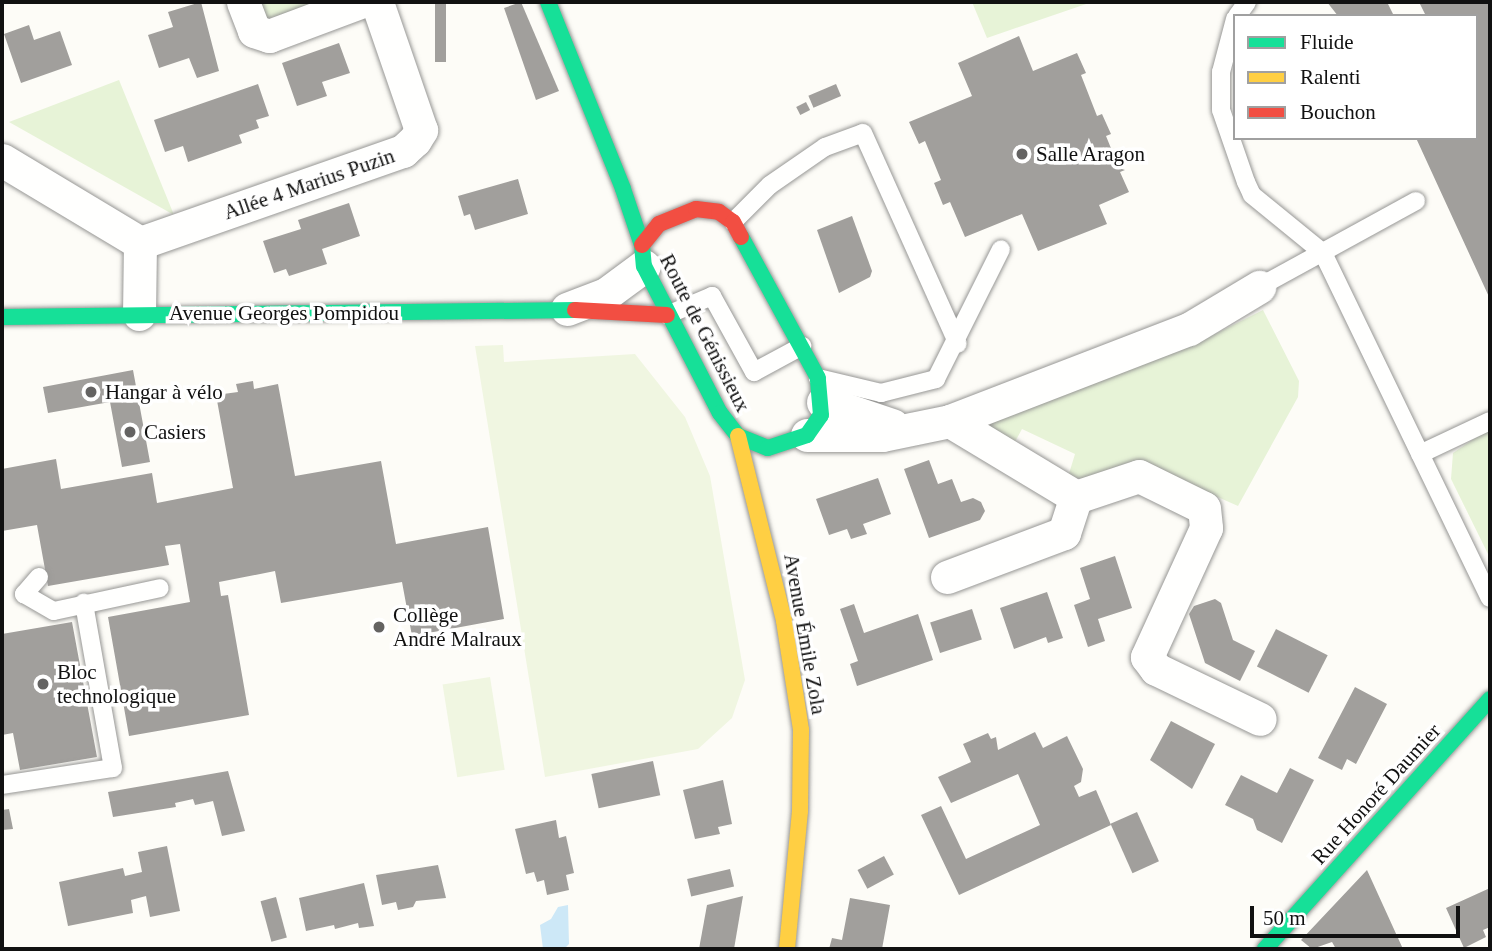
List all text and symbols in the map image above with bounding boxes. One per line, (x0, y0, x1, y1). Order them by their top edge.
legend (1233, 14, 1478, 140)
text: Fluide (1300, 30, 1354, 54)
text: Ralenti (1300, 65, 1361, 89)
text: Bouchon (1300, 100, 1376, 124)
place label: Salle Aragon (1036, 141, 1146, 167)
street label: Allée 4 Marius Puzin (220, 143, 398, 225)
marker: Salle Aragon (1014, 146, 1030, 162)
street label: Route de Génissieux (654, 250, 756, 416)
street label: Avenue Georges Pompidou (169, 300, 399, 326)
place label: Hangar à vélo (105, 379, 223, 405)
marker: Hangar à vélo (83, 384, 99, 400)
place label: Casiers (144, 419, 206, 445)
marker: Casiers (122, 424, 138, 440)
street label: Avenue Émile Zola (778, 552, 832, 716)
place label: Collège André Malraux (393, 602, 522, 652)
marker: Collège André Malraux (371, 619, 387, 635)
place label: Bloc technologique (57, 659, 176, 709)
marker: Bloc technologique (35, 676, 51, 692)
street label: Rue Honoré Daumier (1306, 718, 1446, 870)
scale bar (1254, 892, 1464, 936)
text: 50 m (1263, 906, 1306, 930)

